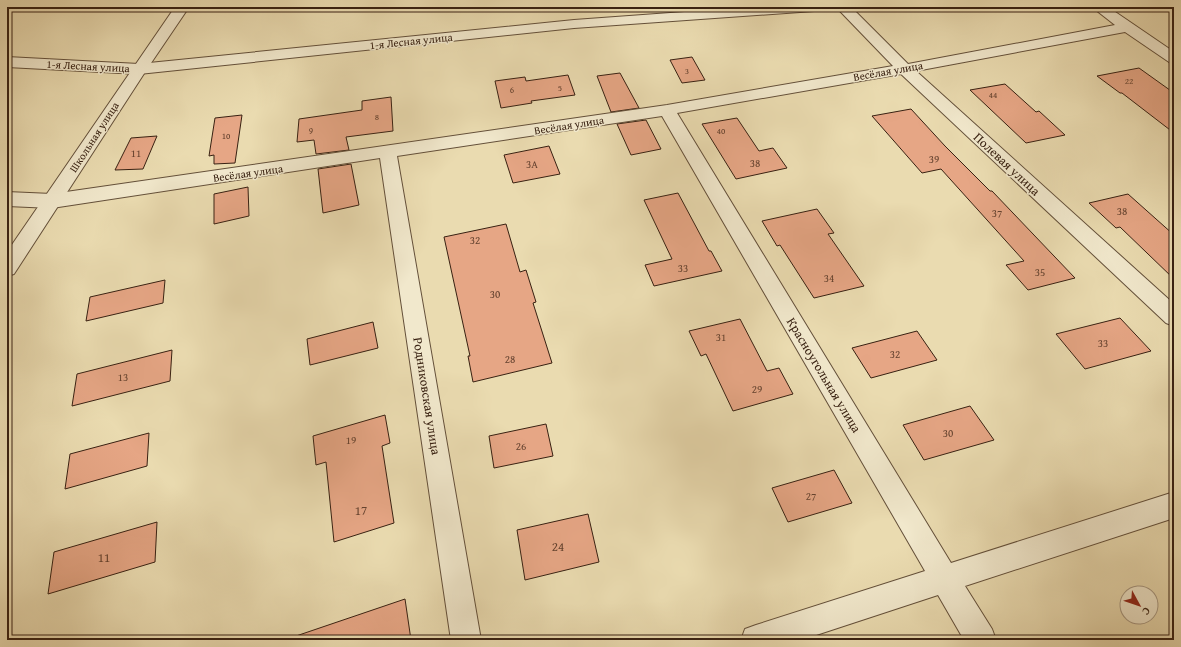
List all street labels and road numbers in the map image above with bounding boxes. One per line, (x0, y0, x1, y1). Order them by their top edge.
street label: 1-я Лесная улица (369, 29, 454, 53)
street label: 1-я Лесная улица (46, 56, 131, 76)
street label: Весёлая улица (852, 57, 925, 85)
street label: Школьная улица (65, 98, 123, 175)
street label: Весёлая улица (533, 111, 606, 138)
street label: Полевая улица (969, 128, 1045, 201)
street label: Весёлая улица (212, 160, 285, 186)
street label: Красноугольная улица (782, 314, 866, 437)
street label: Родниковская улица (408, 336, 446, 457)

